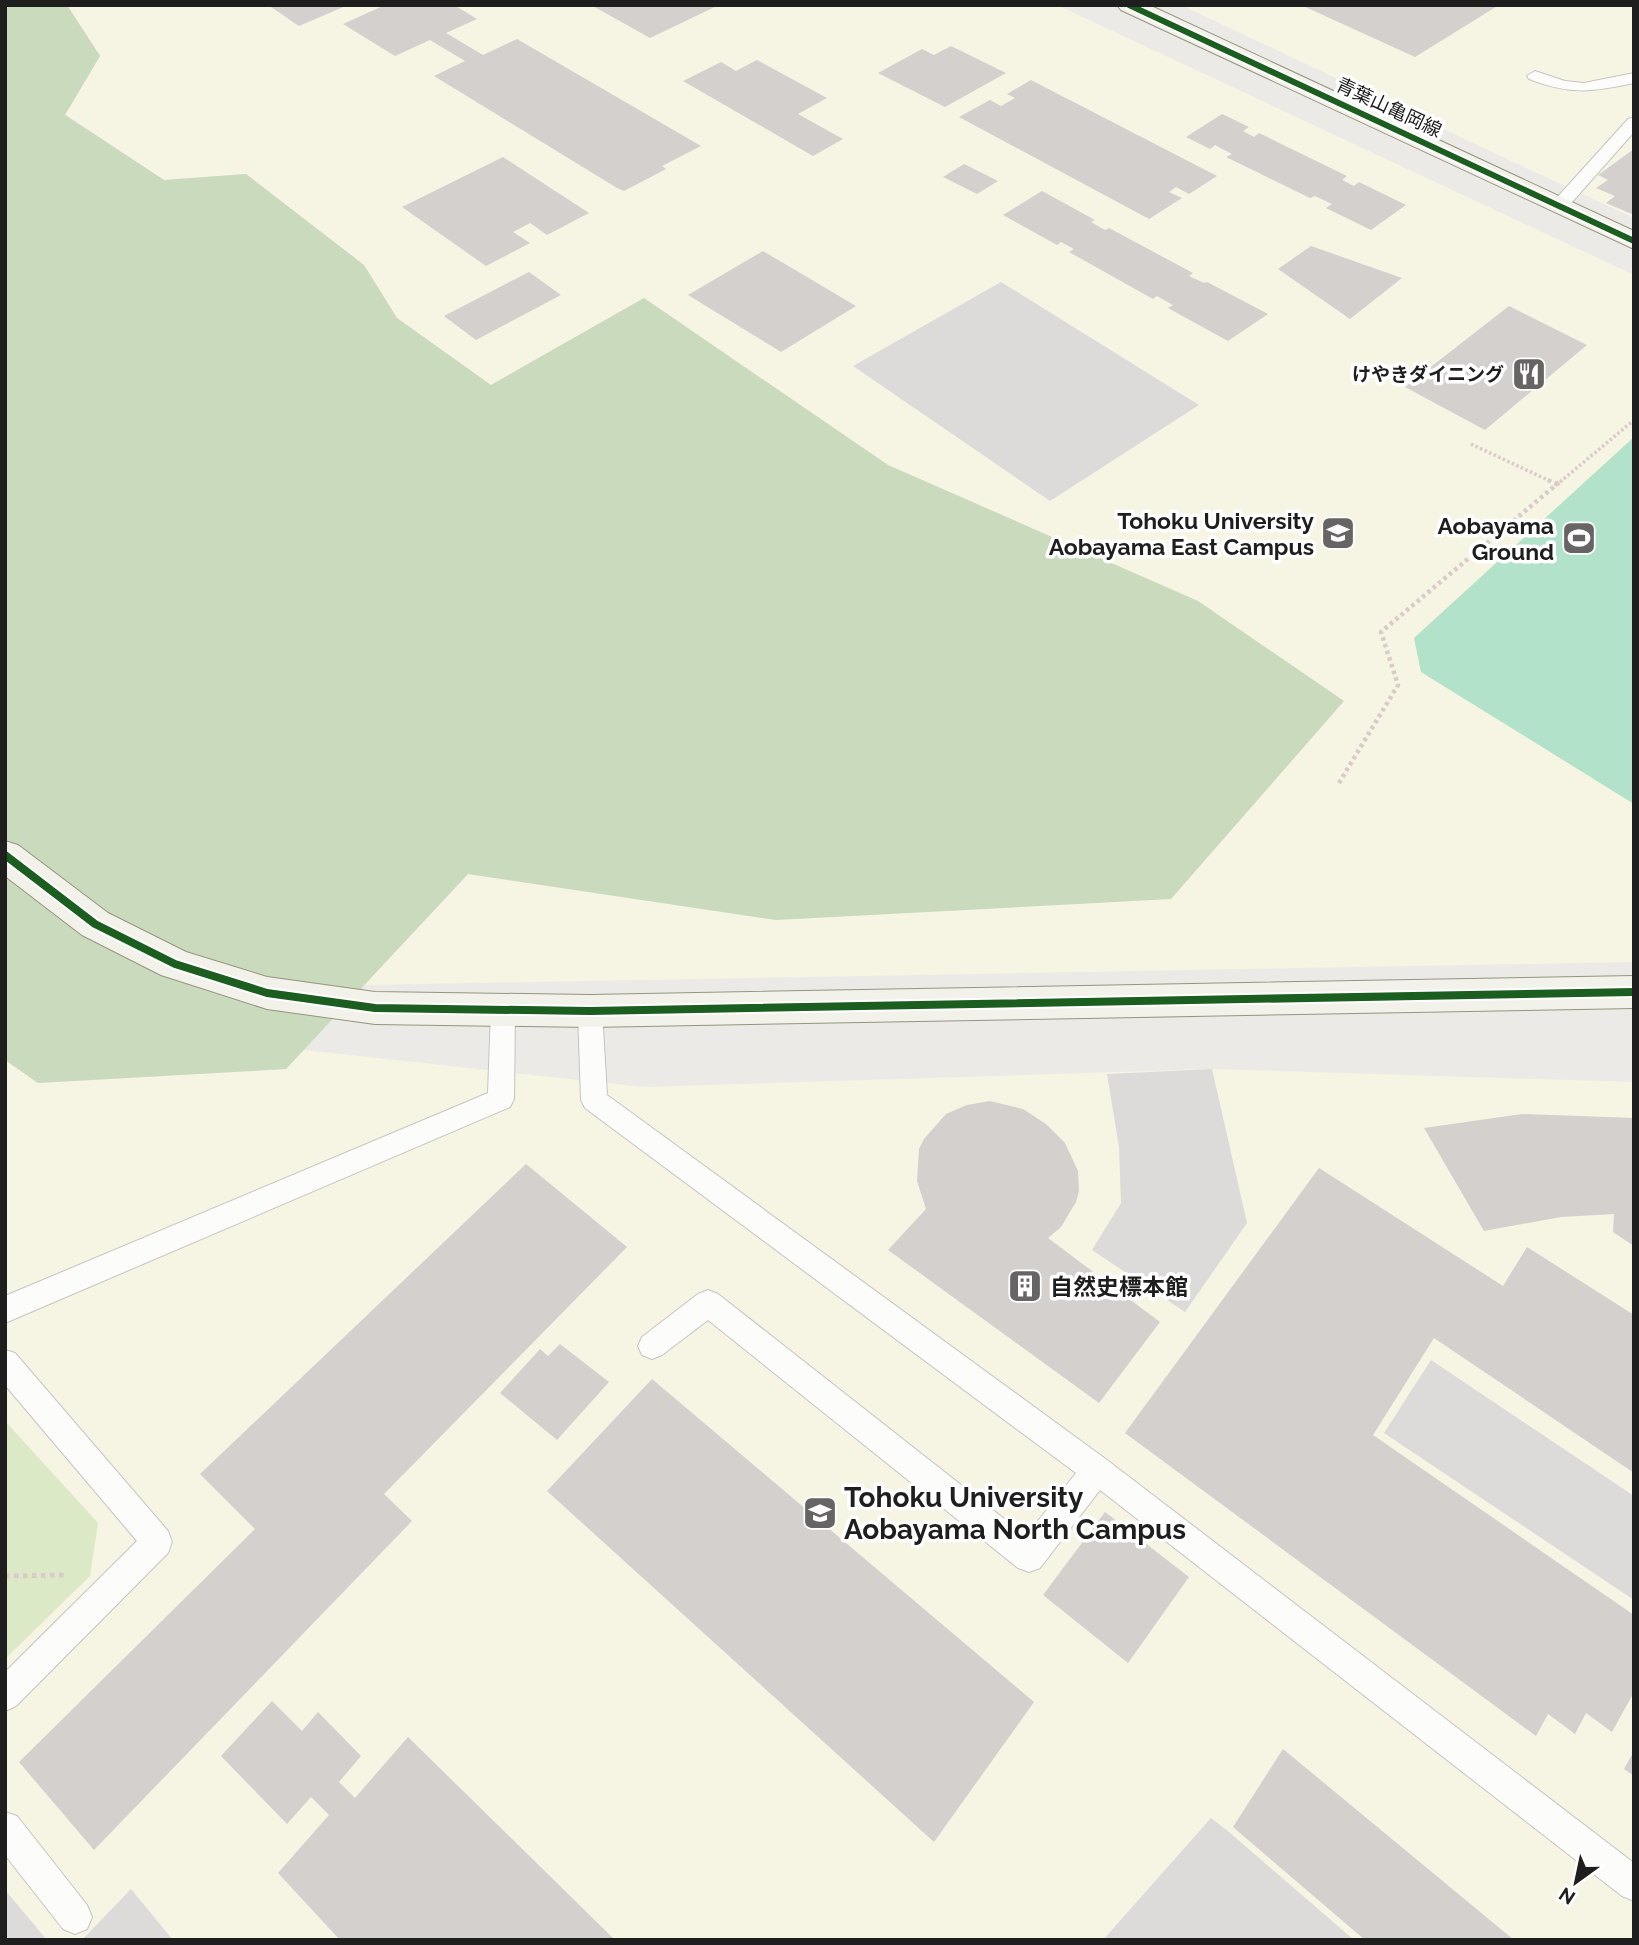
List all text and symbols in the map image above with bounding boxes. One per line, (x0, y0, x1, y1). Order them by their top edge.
street label: 青葉山亀岡線 (1333, 73, 1445, 141)
restaurant icon: けやきダイニング (1510, 355, 1548, 393)
place label: けやきダイニング (1352, 363, 1504, 385)
place label: Tohoku University Aobayama East Campus (1049, 507, 1314, 560)
place label: Aobayama Ground (1437, 512, 1554, 565)
school or university icon: Tohoku University Aobayama East Campus (1319, 514, 1357, 552)
sports icon: Aobayama Ground (1560, 519, 1598, 557)
building icon: 自然史標本館 (1006, 1267, 1044, 1305)
place label: 自然史標本館 (1050, 1273, 1188, 1300)
place label: Tohoku University Aobayama North Campus (844, 1481, 1186, 1546)
school or university icon: Tohoku University Aobayama North Campus (801, 1494, 839, 1532)
north arrow (1541, 1847, 1611, 1917)
text: N (1555, 1883, 1579, 1909)

